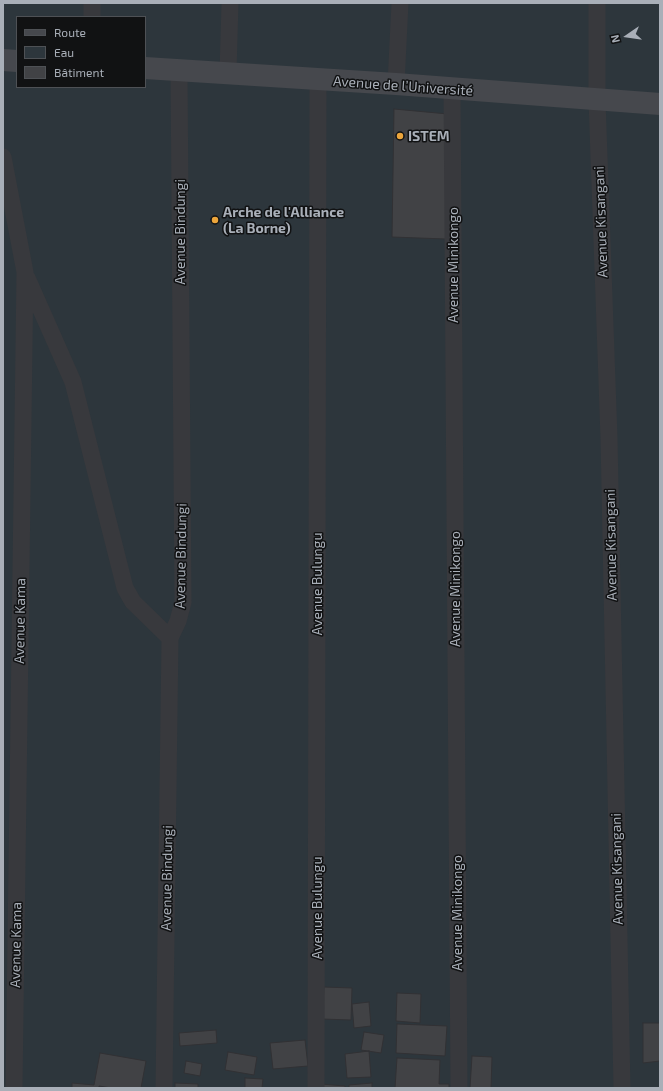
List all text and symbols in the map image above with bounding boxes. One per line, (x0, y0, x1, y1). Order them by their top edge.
legend (16, 16, 146, 88)
north arrow (607, 16, 647, 56)
text: Route (54, 25, 86, 39)
text: N (608, 33, 622, 44)
text: Eau (54, 45, 74, 59)
text: Bâtiment (54, 65, 104, 79)
street label: Avenue de l’Université (332, 73, 474, 99)
place label: ISTEM (408, 128, 450, 144)
marker: ISTEM (395, 131, 405, 141)
street label: Avenue Kisangani (591, 166, 611, 278)
street label: Avenue Bindungi (172, 179, 188, 285)
place label: Arche de l'Alliance (La Borne) (223, 204, 344, 236)
street label: Avenue Minikongo (445, 207, 461, 323)
marker: Arche de l'Alliance (La Borne) (210, 215, 220, 225)
street label: Avenue Kisangani (602, 489, 620, 601)
street label: Avenue Bindungi (172, 503, 190, 609)
street label: Avenue Minikongo (447, 531, 463, 647)
street label: Avenue Bulungu (309, 533, 325, 635)
street label: Avenue Kama (11, 578, 29, 664)
street label: Avenue Kisangani (608, 813, 626, 925)
street label: Avenue Bindungi (158, 825, 176, 931)
street label: Avenue Minikongo (449, 855, 465, 971)
street label: Avenue Bulungu (309, 857, 325, 959)
street label: Avenue Kama (7, 902, 25, 988)

